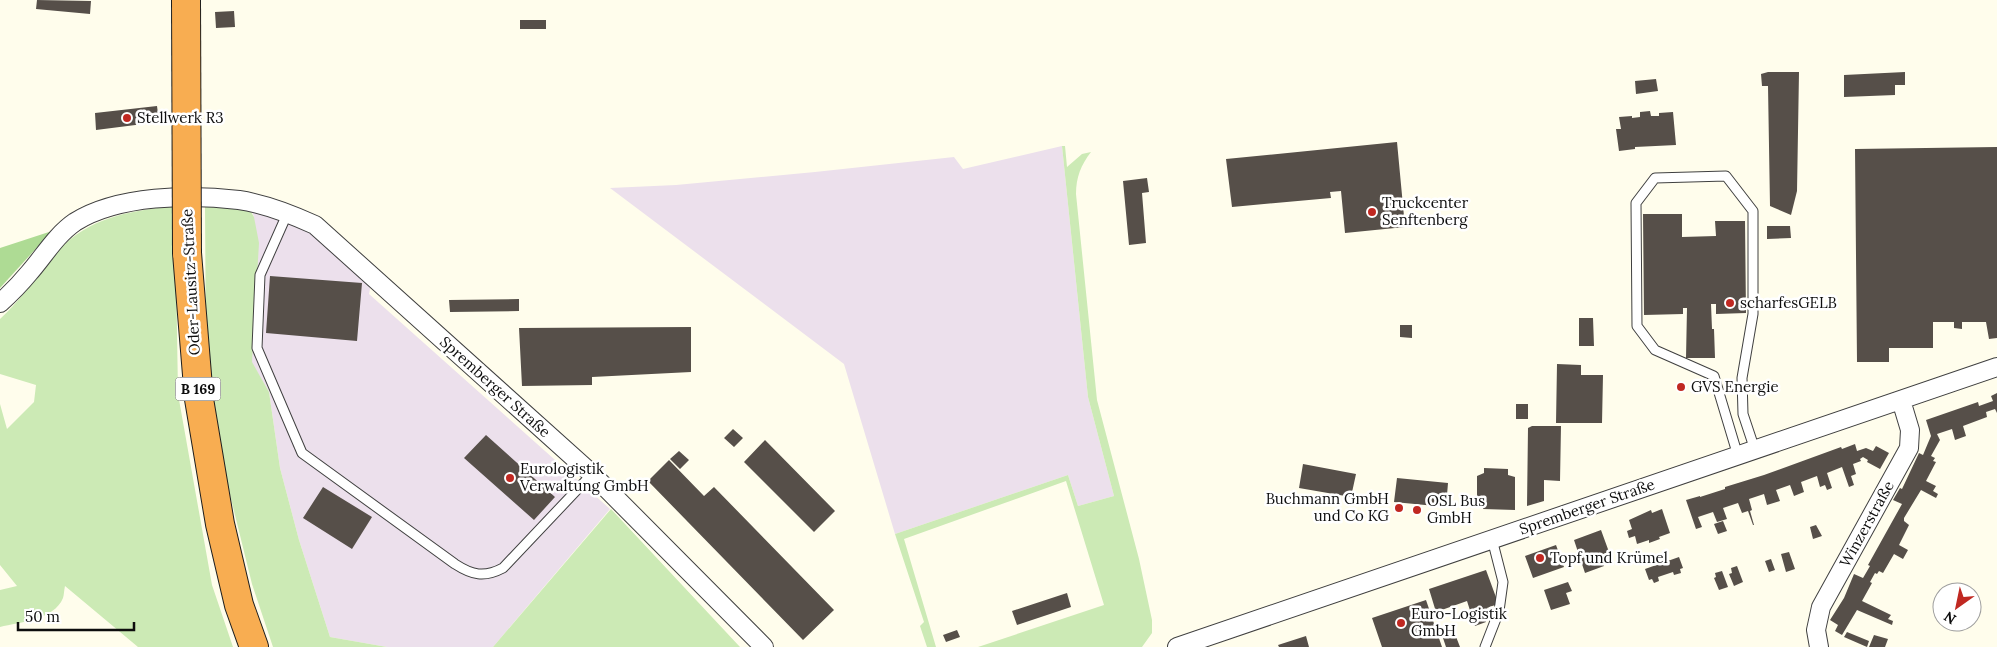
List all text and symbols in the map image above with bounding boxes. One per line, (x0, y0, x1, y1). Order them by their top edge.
place label: Stellwerk R3 (137, 108, 224, 127)
marker: Stellwerk R3 (121, 112, 133, 124)
place label: Truckcenter Senftenberg (1382, 193, 1469, 229)
marker: Truckcenter Senftenberg (1366, 206, 1378, 218)
street label: Oder-Lausitz-Straße (177, 208, 204, 356)
place label: scharfesGELB (1740, 293, 1837, 312)
marker: scharfesGELB (1724, 297, 1736, 309)
street label: Spremberger Straße (436, 332, 554, 441)
place label: GVS Energie (1691, 377, 1779, 396)
road number: B 169 (176, 378, 220, 400)
marker: GVS Energie (1675, 381, 1687, 393)
place label: Eurologistik Verwaltung GmbH (519, 459, 649, 495)
marker: Eurologistik Verwaltung GmbH (504, 472, 516, 484)
street label: Spremberger Straße (1517, 474, 1657, 539)
street label: Winzerstraße (1835, 477, 1898, 570)
place label: Buchmann GmbH und Co KG (1266, 489, 1390, 525)
place label: OSL Bus GmbH (1427, 491, 1485, 527)
marker: Buchmann GmbH und Co KG (1393, 502, 1405, 514)
marker: OSL Bus GmbH (1411, 504, 1423, 516)
place label: Topf und Krümel (1550, 548, 1668, 567)
marker: Topf und Krümel (1534, 552, 1546, 564)
north arrow (1932, 582, 1982, 632)
scale bar (18, 600, 134, 632)
place label: Euro-Logistik GmbH (1411, 604, 1507, 640)
text: 50 m (25, 607, 60, 626)
text: N (1940, 607, 1959, 628)
marker: Euro-Logistik GmbH (1395, 617, 1407, 629)

